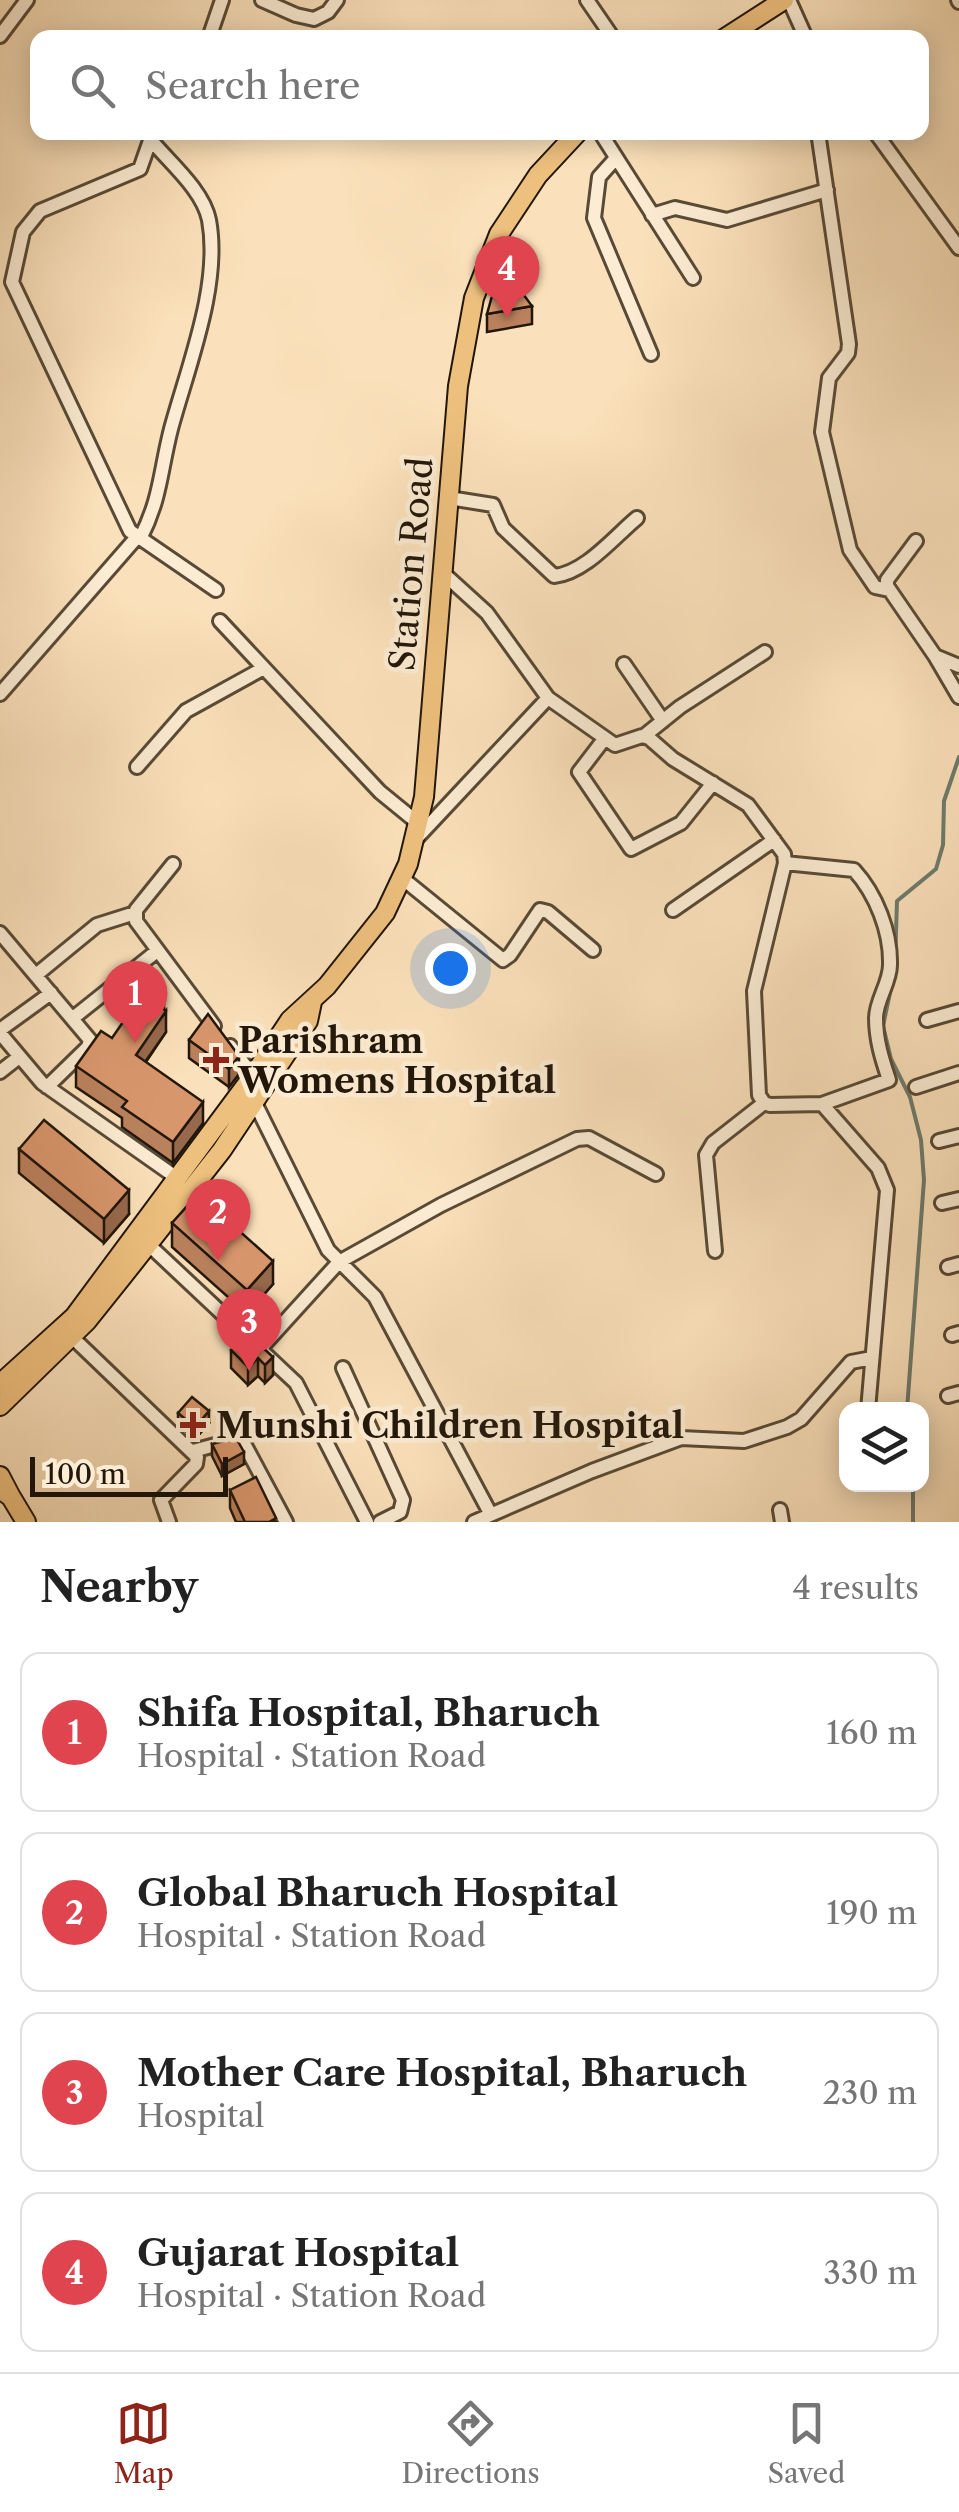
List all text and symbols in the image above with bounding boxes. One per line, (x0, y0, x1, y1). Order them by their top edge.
search box (30, 30, 929, 140)
icon: search (65, 58, 120, 113)
text: Search here (145, 62, 360, 109)
pin: 4 (474, 236, 540, 318)
street label: Station Road (380, 455, 442, 673)
your location (425, 943, 476, 994)
pin: 1 (102, 960, 168, 1043)
place label: Parishram Womens Hospital (237, 1019, 556, 1102)
marker: Parishram Womens Hospital (203, 1047, 229, 1073)
pin: 2 (186, 1178, 250, 1261)
pin: 3 (216, 1288, 282, 1371)
map controls (839, 1402, 929, 1492)
button: layers (839, 1402, 929, 1492)
place label: Munshi Children Hospital (216, 1404, 684, 1447)
marker: Munshi Children Hospital (180, 1412, 206, 1438)
scale bar (30, 1452, 228, 1496)
text: 100 m (45, 1457, 126, 1491)
text: Nearby (40, 1561, 198, 1613)
text: 4 results (793, 1568, 919, 1607)
text: Shifa Hospital, Bharuch (137, 1689, 600, 1736)
text: 1 (67, 1713, 82, 1752)
text: 160 m (826, 1713, 917, 1752)
text: Hospital · Station Road (137, 1736, 486, 1775)
text: Global Bharuch Hospital (137, 1869, 618, 1916)
text: 2 (65, 1893, 84, 1932)
text: 190 m (826, 1893, 917, 1932)
text: Hospital · Station Road (137, 1916, 486, 1955)
text: Mother Care Hospital, Bharuch (137, 2049, 747, 2096)
text: 3 (65, 2073, 84, 2112)
text: 230 m (822, 2073, 917, 2112)
text: Hospital (137, 2096, 264, 2135)
text: Gujarat Hospital (137, 2229, 459, 2276)
text: 4 (65, 2253, 84, 2292)
text: 330 m (823, 2253, 917, 2292)
text: Hospital · Station Road (137, 2276, 486, 2315)
tab: Map (114, 2396, 174, 2490)
tab: Directions (401, 2396, 540, 2490)
tab: Saved (767, 2396, 845, 2490)

